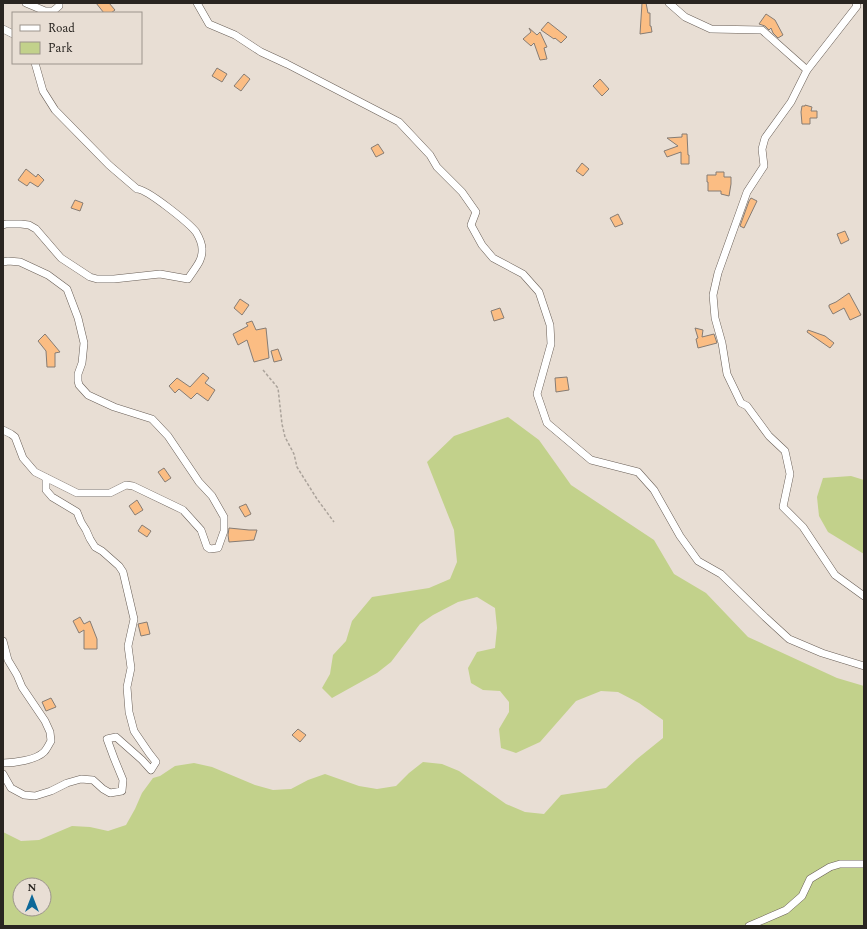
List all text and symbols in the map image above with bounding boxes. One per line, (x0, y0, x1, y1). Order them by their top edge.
legend (12, 12, 142, 64)
text: Road (48, 19, 75, 38)
text: Park (48, 39, 73, 58)
north arrow (12, 877, 52, 917)
text: N (28, 879, 37, 896)

